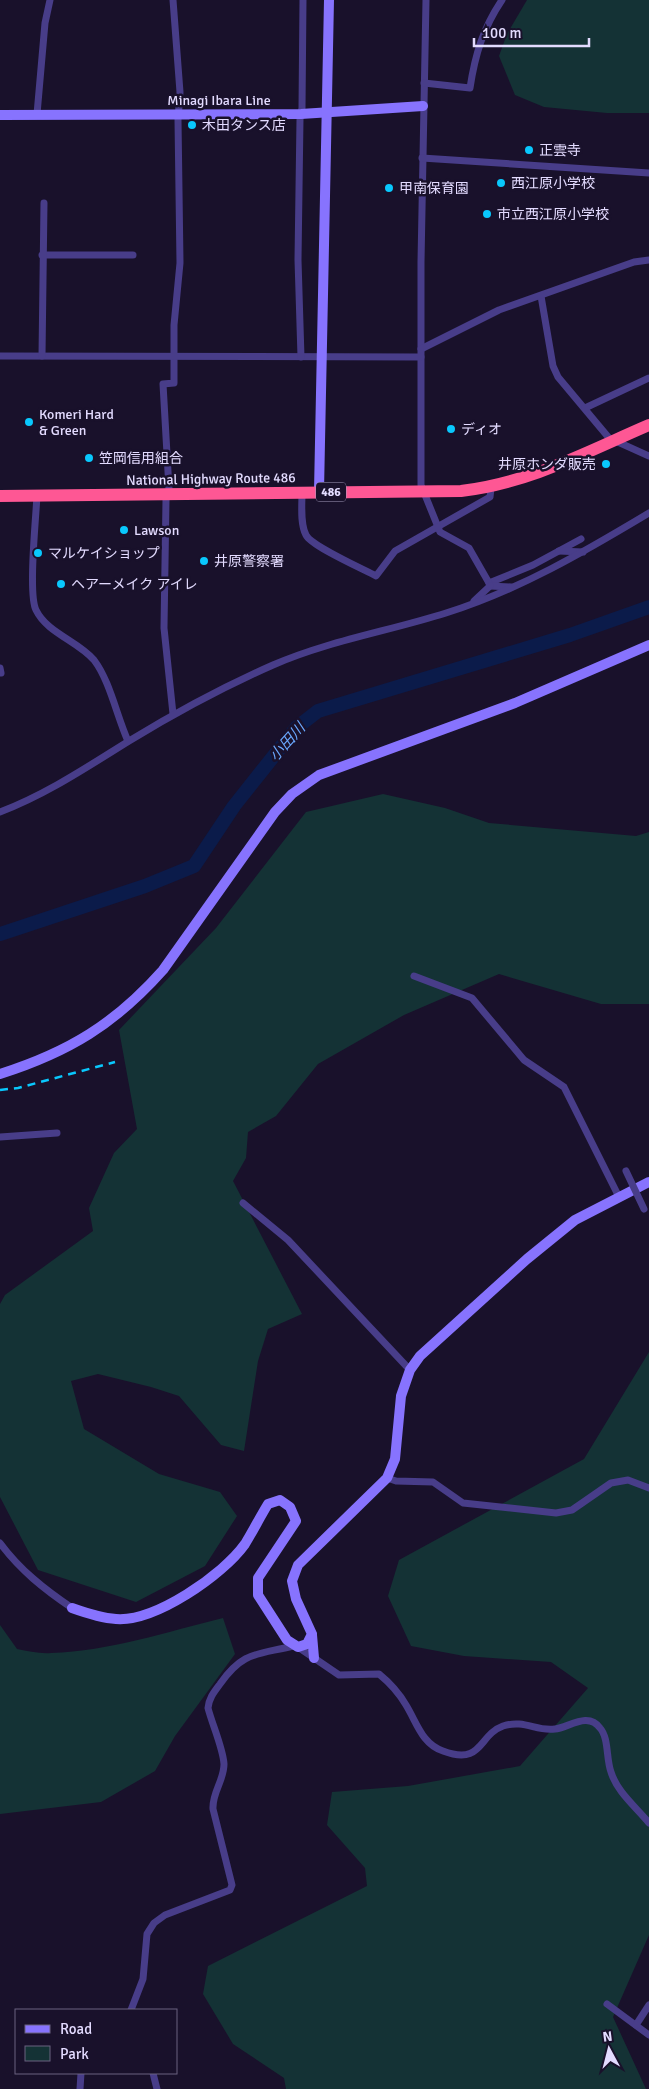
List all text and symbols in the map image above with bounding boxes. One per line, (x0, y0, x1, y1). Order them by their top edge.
scale bar (474, 15, 589, 47)
text: 100 m (482, 24, 522, 42)
street label: Minagi Ibara Line (167, 92, 271, 109)
place label: 木田タンス店 (202, 117, 286, 134)
marker: 木田タンス店 (186, 119, 198, 131)
place label: 正雲寺 (539, 142, 581, 159)
marker: 正雲寺 (523, 144, 535, 156)
place label: 西江原小学校 (511, 175, 595, 192)
marker: 西江原小学校 (495, 177, 507, 189)
place label: 甲南保育園 (399, 180, 469, 197)
marker: 甲南保育園 (383, 182, 395, 194)
place label: 市立西江原小学校 (497, 206, 609, 223)
marker: 市立西江原小学校 (481, 208, 493, 220)
place label: Komeri Hard & Green (39, 406, 114, 439)
marker: Komeri Hard & Green (23, 416, 35, 428)
place label: ディオ (461, 421, 502, 438)
marker: ディオ (445, 423, 457, 435)
place label: 笠岡信用組合 (99, 450, 183, 467)
marker: 笠岡信用組合 (83, 452, 95, 464)
place label: 井原ホンダ販売 (498, 456, 596, 473)
marker: 井原ホンダ販売 (600, 458, 612, 470)
street label: National Highway Route 486 (126, 469, 296, 489)
road number: 486 (316, 482, 346, 502)
place label: Lawson (134, 522, 179, 539)
marker: Lawson (118, 524, 130, 536)
place label: マルケイショップ (48, 545, 160, 562)
marker: マルケイショップ (32, 547, 44, 559)
place label: 井原警察署 (214, 553, 284, 570)
marker: 井原警察署 (198, 555, 210, 567)
place label: ヘアーメイク アイレ (71, 576, 198, 593)
marker: ヘアーメイク アイレ (55, 578, 67, 590)
water label: 小田川 (265, 718, 310, 765)
legend (15, 2009, 178, 2074)
text: Road (60, 2020, 92, 2038)
north arrow (584, 2024, 634, 2074)
text: N (602, 2028, 613, 2046)
text: Park (60, 2045, 89, 2063)

